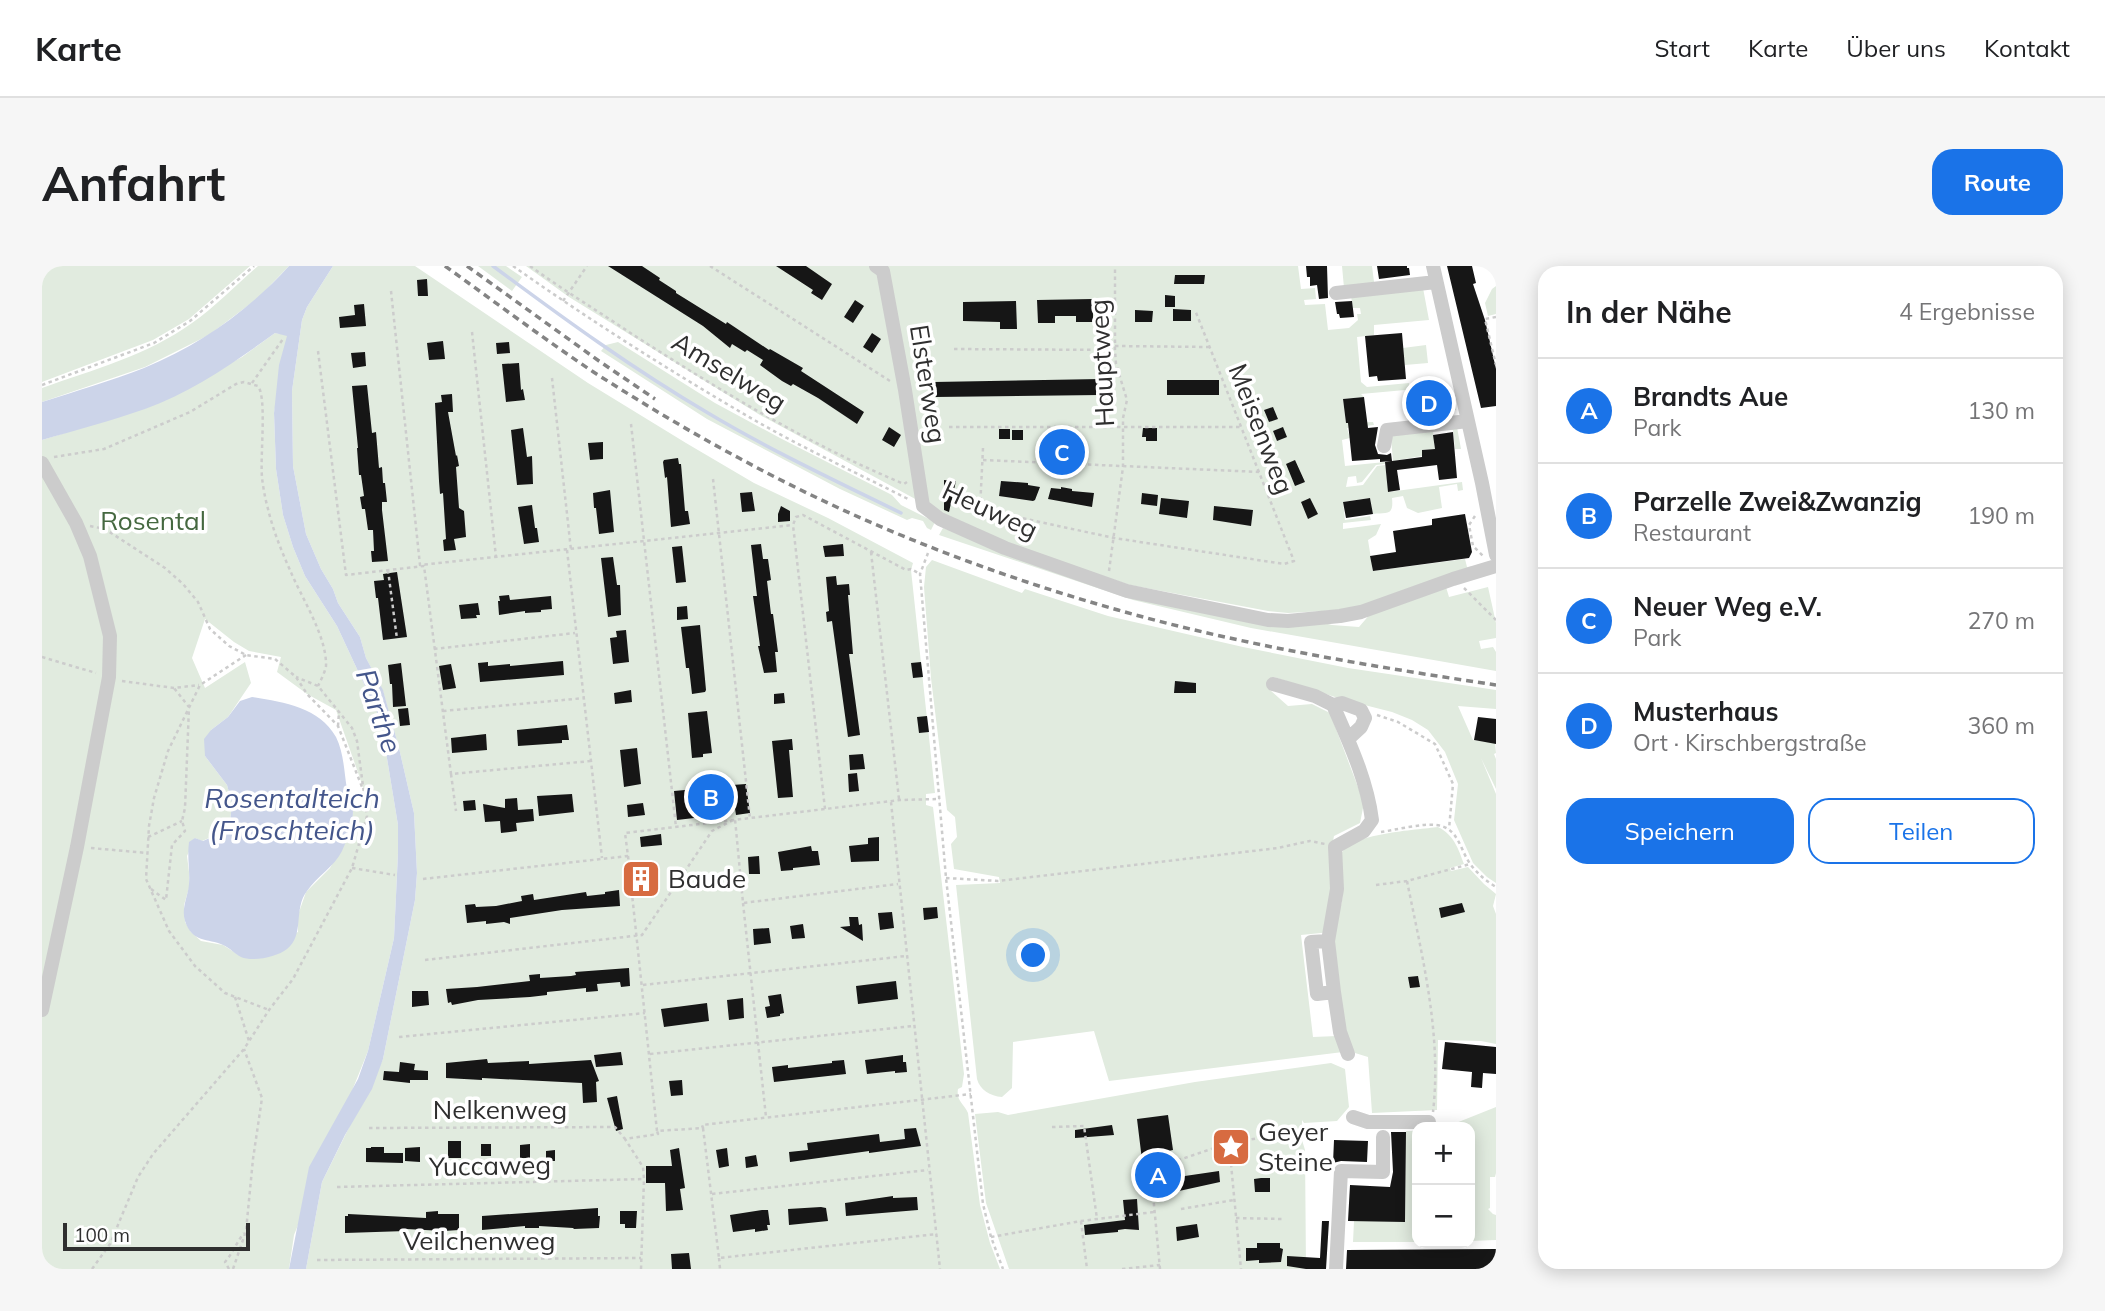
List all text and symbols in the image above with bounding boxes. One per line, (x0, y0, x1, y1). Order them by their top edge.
text: Karte (35, 28, 122, 69)
text: Start (1654, 33, 1710, 63)
text: Karte (1748, 33, 1808, 63)
text: Über uns (1846, 33, 1946, 63)
text: Kontakt (1984, 33, 2070, 63)
button: Route (1932, 149, 2063, 215)
text: Anfahrt (42, 152, 225, 213)
text: In der Nähe (1566, 293, 1732, 331)
text: 4 Ergebnisse (1899, 297, 2035, 326)
street label: Hauptweg (1082, 299, 1121, 428)
street label: Elsterweg (903, 322, 954, 446)
street label: Amselweg (666, 325, 792, 419)
street label: Meisenweg (1222, 359, 1301, 499)
pin: D (1406, 377, 1452, 429)
text: Brandts Aue (1633, 380, 1788, 413)
text: A (1580, 396, 1598, 425)
text: 130 m (1967, 396, 2035, 425)
text: Park (1633, 413, 1681, 442)
pin: C (1039, 426, 1085, 478)
street label: Heuweg (937, 473, 1043, 546)
text: Parzelle Zwei&Zwanzig (1633, 485, 1922, 518)
text: B (1581, 501, 1597, 530)
text: 190 m (1967, 501, 2035, 530)
park label: Rosental (100, 504, 206, 537)
text: Restaurant (1633, 518, 1751, 547)
text: Neuer Weg e.V. (1633, 590, 1822, 623)
text: C (1581, 606, 1597, 635)
text: 270 m (1967, 606, 2035, 635)
text: Park (1633, 623, 1681, 652)
water label: Parthe (349, 664, 410, 758)
text: Musterhaus (1633, 695, 1779, 728)
text: D (1580, 711, 1598, 740)
text: 360 m (1967, 711, 2035, 740)
text: Ort · Kirschbergstraße (1633, 728, 1867, 757)
pin: B (688, 771, 734, 823)
water label: Rosentalteich (Froschteich) (204, 780, 380, 847)
button: Speichern (1566, 798, 1794, 864)
button: Teilen (1808, 798, 2035, 864)
building icon: Baude (620, 858, 662, 900)
place label: Baude (668, 862, 746, 895)
your location (1016, 938, 1050, 972)
street label: Nelkenweg (433, 1093, 567, 1126)
place label: Geyer Steine (1258, 1115, 1333, 1178)
map controls (1412, 1122, 1475, 1248)
button: + (1412, 1122, 1475, 1185)
place icon: Geyer Steine (1210, 1126, 1252, 1168)
street label: Yuccaweg (428, 1148, 551, 1183)
pin: A (1135, 1149, 1181, 1201)
button: − (1412, 1185, 1475, 1248)
scale bar (63, 1220, 250, 1252)
text: 100 m (74, 1223, 130, 1247)
street label: Veilchenweg (403, 1224, 555, 1257)

